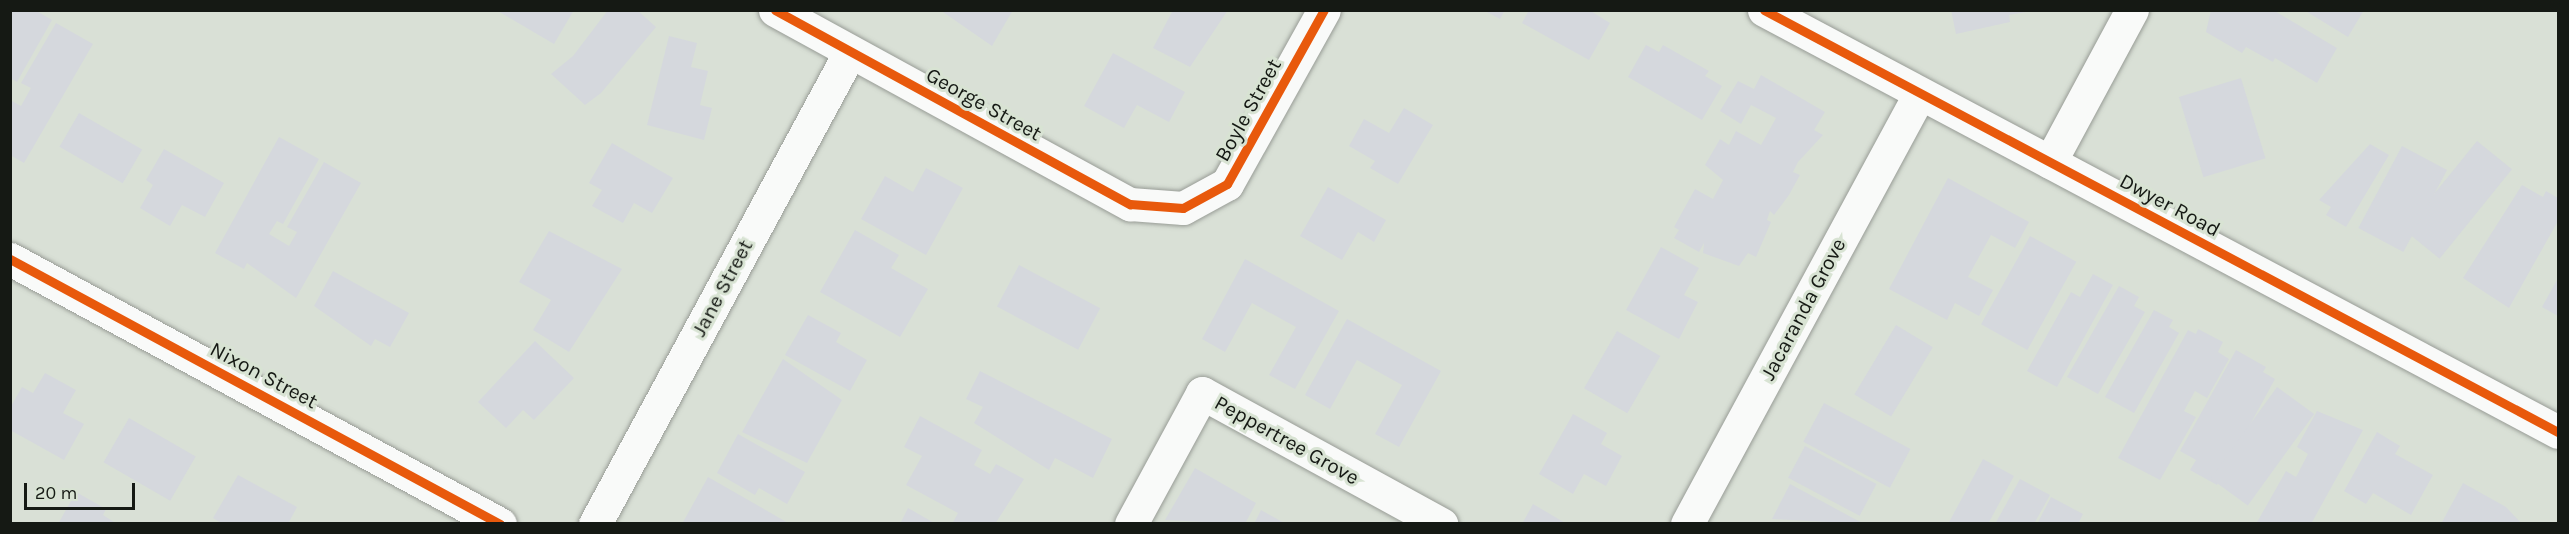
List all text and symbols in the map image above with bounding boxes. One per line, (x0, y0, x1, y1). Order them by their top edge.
street label: Boyle Street (1209, 54, 1287, 166)
street label: George Street (922, 62, 1046, 146)
street label: Dwyer Road (2115, 168, 2225, 242)
street label: Jacaranda Grove (1755, 234, 1851, 384)
street label: Jane Street (686, 235, 758, 341)
street label: Nixon Street (206, 336, 322, 414)
street label: Peppertree Grove (1210, 390, 1364, 490)
scale bar (27, 471, 138, 509)
text: 20 m (35, 482, 77, 504)

